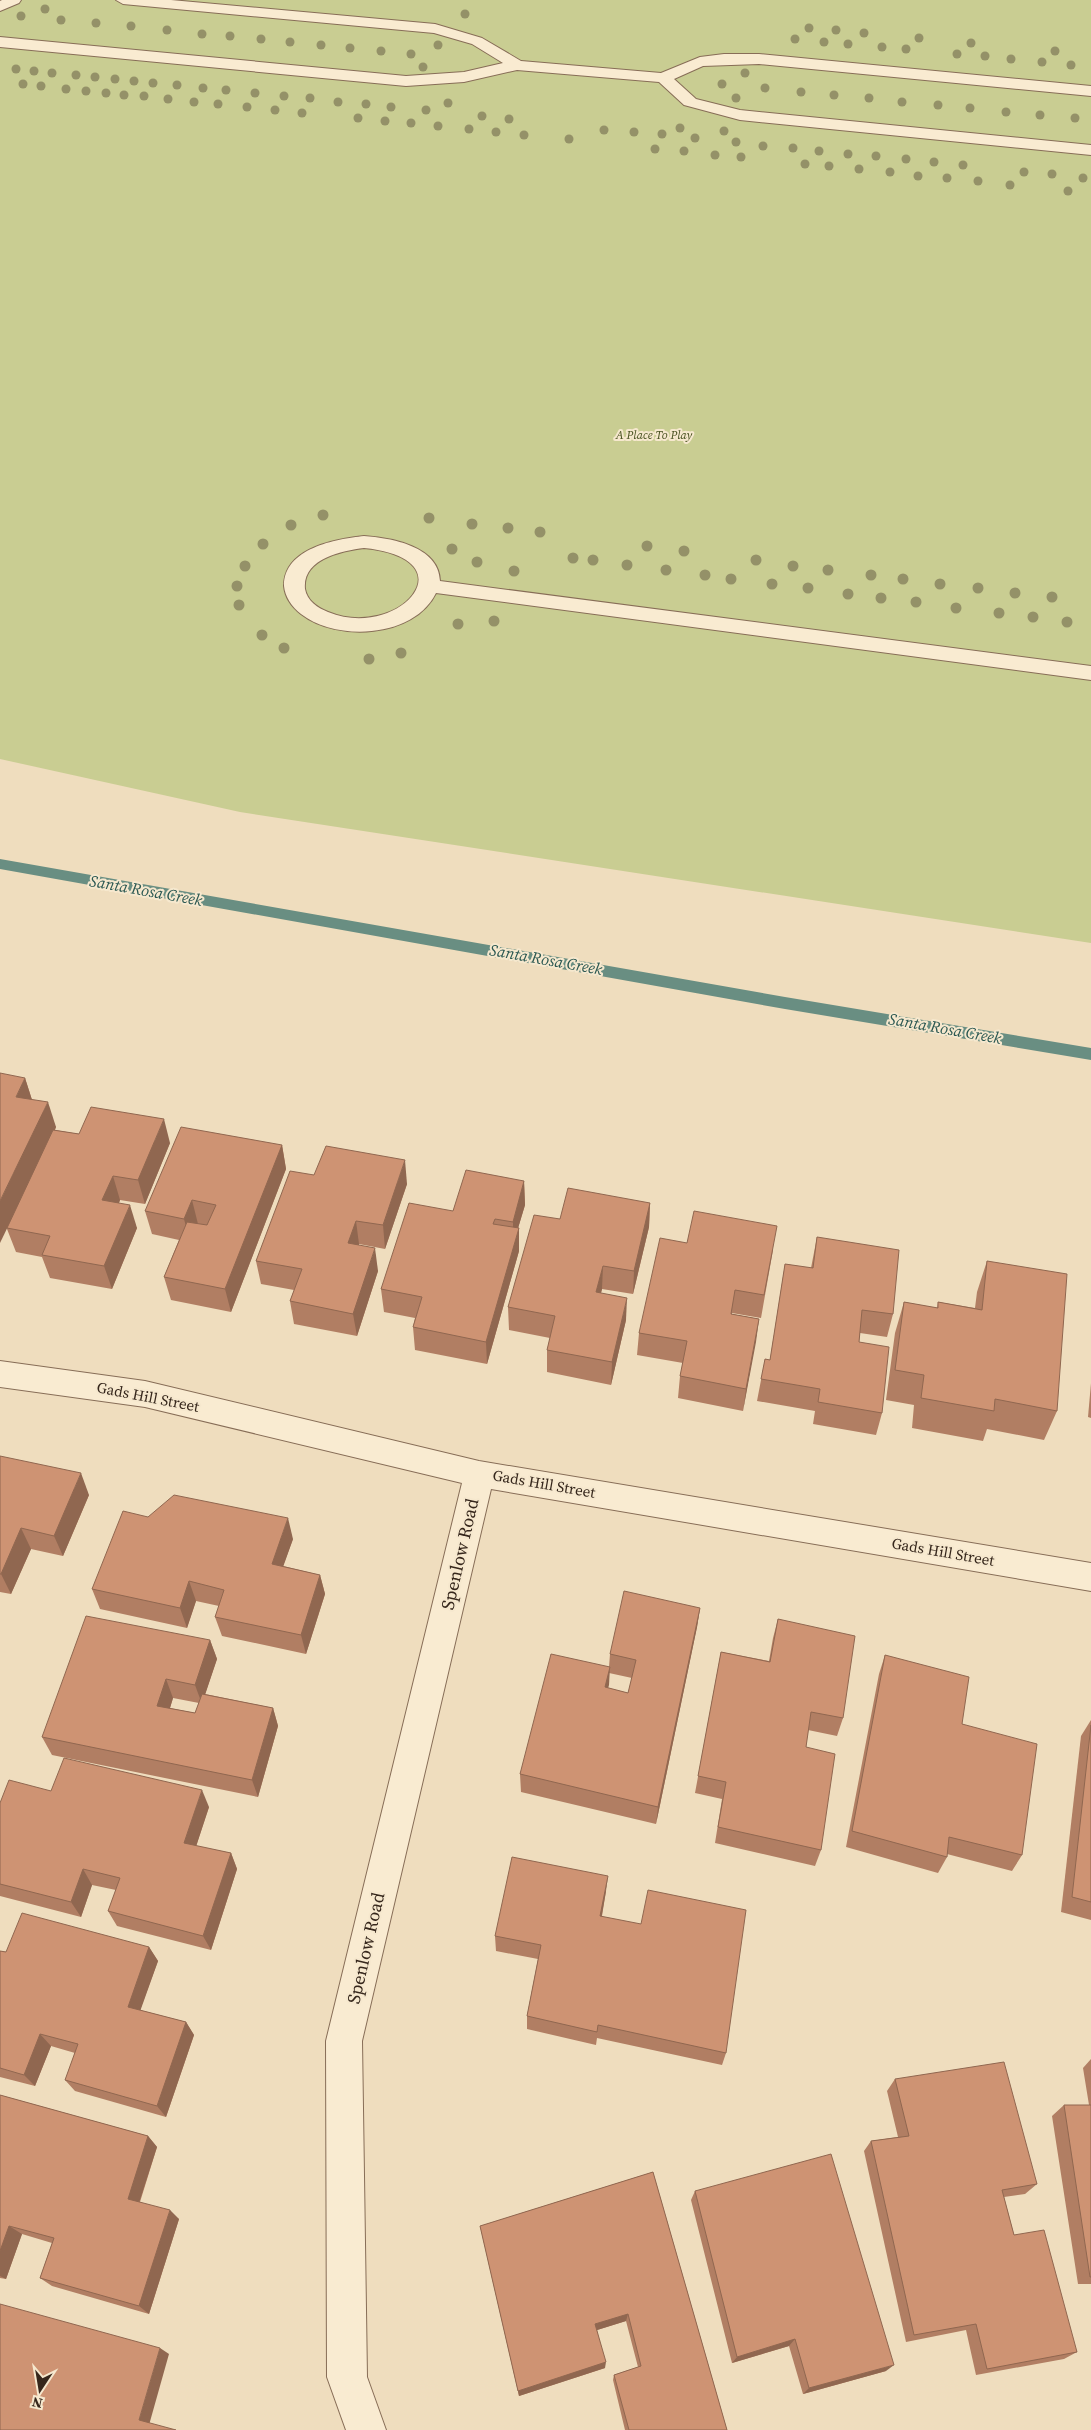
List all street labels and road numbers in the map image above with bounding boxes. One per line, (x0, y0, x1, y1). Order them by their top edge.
street label: Gads Hill Street (95, 1376, 201, 1417)
street label: Gads Hill Street (491, 1464, 597, 1503)
street label: Spenlow Road (435, 1496, 484, 1612)
street label: Gads Hill Street (890, 1532, 996, 1571)
street label: Spenlow Road (341, 1890, 390, 2006)

